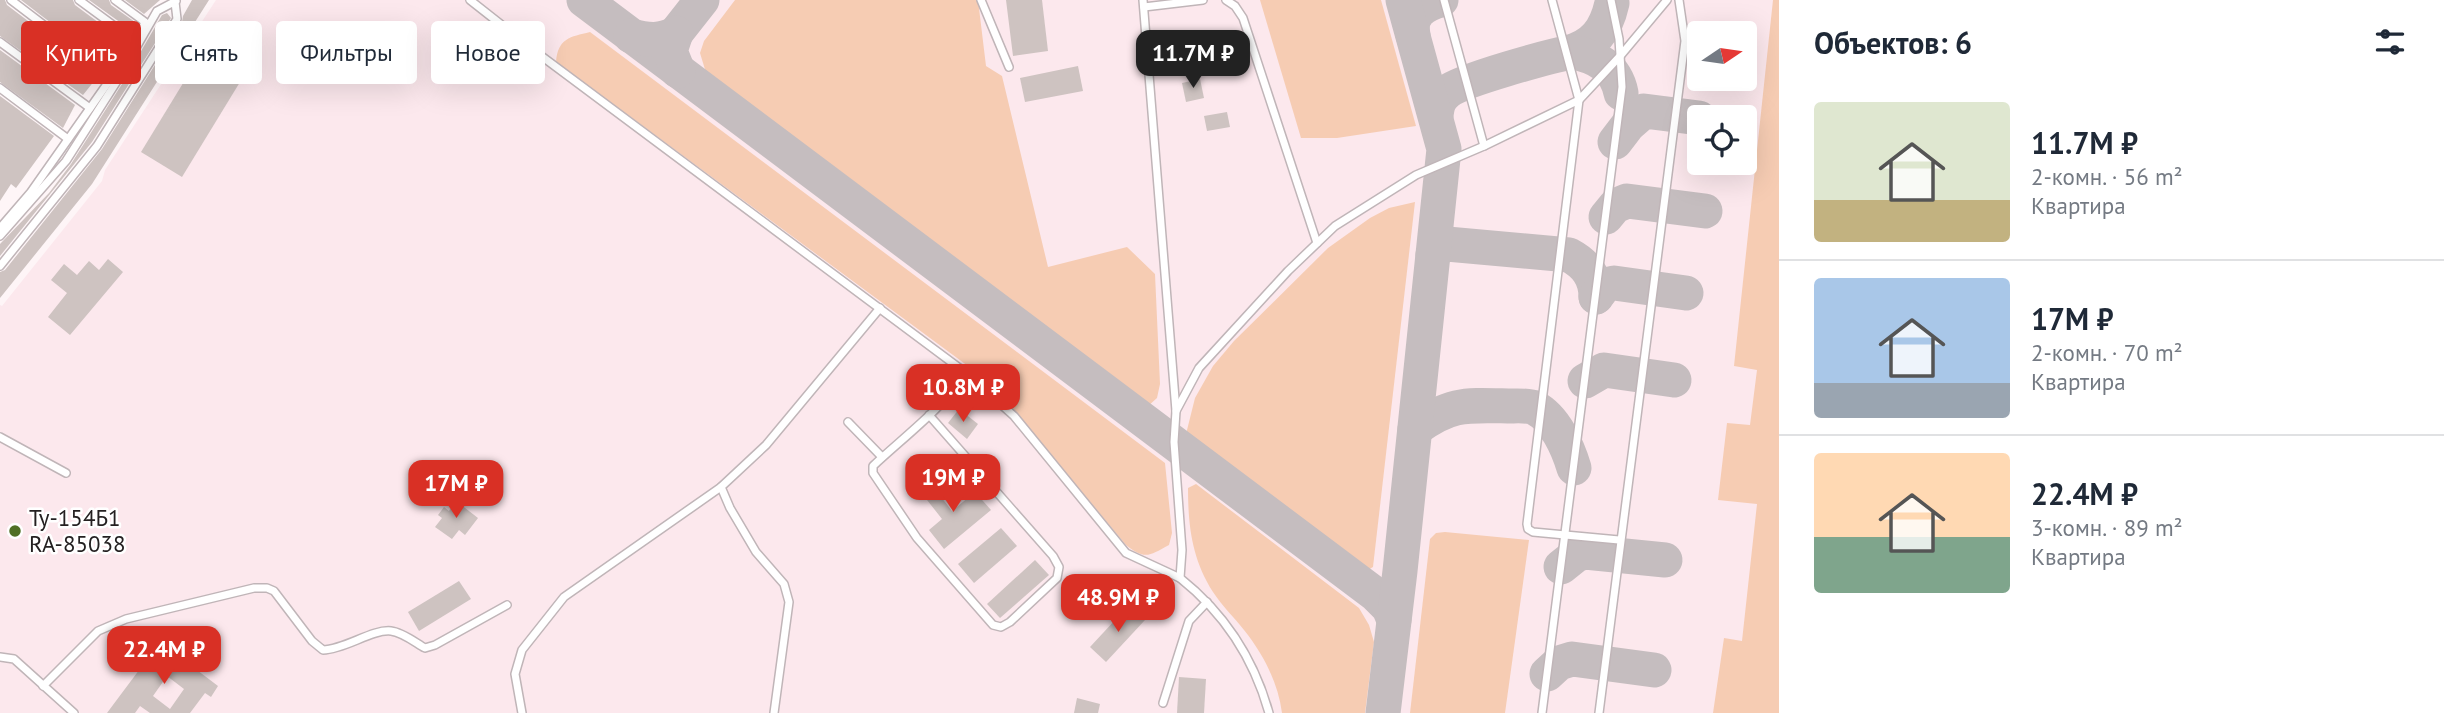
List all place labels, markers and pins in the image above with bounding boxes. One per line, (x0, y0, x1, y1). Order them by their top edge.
pin: 11.7M ₽ (1128, 31, 1258, 90)
pin: 10.8M ₽ (898, 364, 1028, 424)
pin: 19M ₽ (904, 454, 1002, 514)
pin: 17M ₽ (407, 461, 505, 520)
place label: Ту-154Б1 RA-85038 (29, 503, 126, 558)
marker: Ту-154Б1 RA-85038 (7, 523, 23, 539)
pin: 48.9M ₽ (1053, 574, 1183, 634)
pin: 22.4M ₽ (99, 626, 229, 686)

